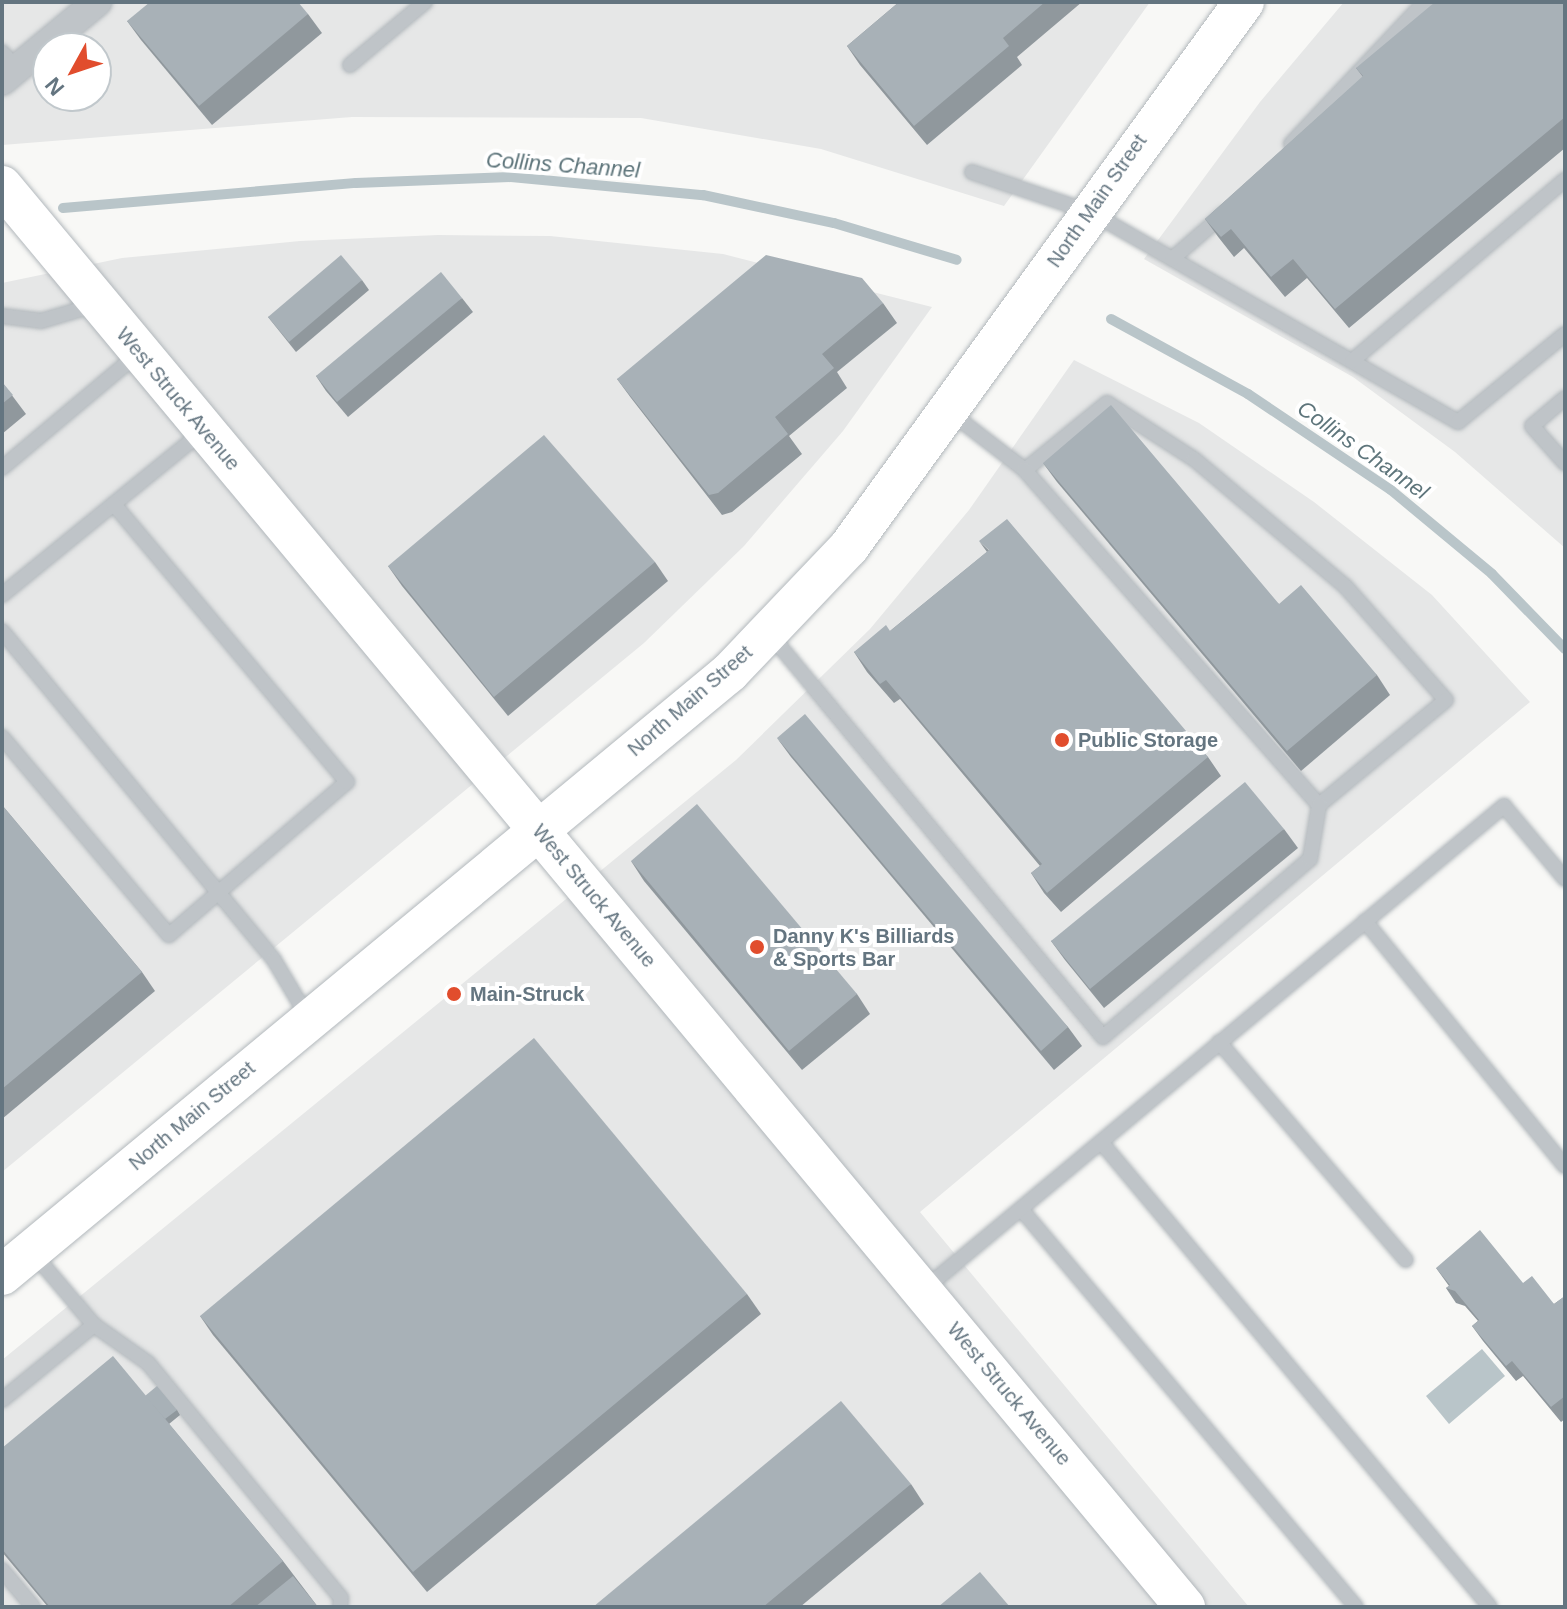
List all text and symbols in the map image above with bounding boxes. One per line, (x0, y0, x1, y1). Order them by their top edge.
north arrow (32, 32, 112, 112)
text: N (40, 72, 69, 101)
street label: North Main Street (1042, 130, 1152, 272)
water label: Collins Channel (485, 146, 641, 184)
street label: West Struck Avenue (111, 322, 245, 476)
water label: Collins Channel (1292, 395, 1434, 505)
street label: North Main Street (623, 641, 757, 761)
place label: Public Storage (1078, 728, 1218, 752)
marker: Public Storage (1053, 731, 1071, 749)
street label: West Struck Avenue (527, 819, 661, 973)
place label: Danny K's Billiards & Sports Bar (773, 924, 954, 971)
marker: Danny K's Billiards & Sports Bar (748, 938, 766, 956)
place label: Main-Struck (470, 982, 584, 1006)
marker: Main-Struck (445, 985, 463, 1003)
street label: North Main Street (124, 1056, 260, 1176)
street label: West Struck Avenue (942, 1317, 1076, 1471)

